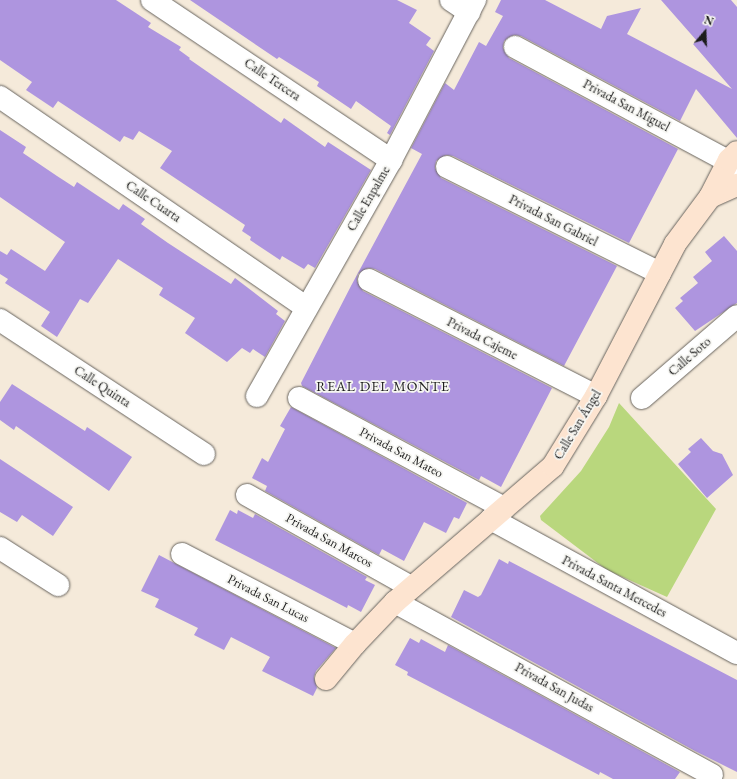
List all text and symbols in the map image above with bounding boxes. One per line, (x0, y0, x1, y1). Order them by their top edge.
north arrow (685, 12, 725, 52)
text: N (702, 13, 715, 29)
street label: Calle Tercera (241, 55, 303, 105)
street label: Privada San Miguel (580, 77, 672, 135)
street label: Calle Enpalme (344, 164, 394, 234)
street label: Calle Cuarta (122, 178, 184, 226)
street label: Privada San Gabriel (506, 192, 600, 250)
street label: Privada Cajeme (444, 315, 520, 363)
street label: Calle Soto (666, 334, 714, 380)
street label: Calle Quinta (71, 363, 133, 411)
district label: REAL DEL MONTE (316, 378, 450, 394)
street label: Calle San Ángel (551, 387, 605, 463)
street label: Privada San Mateo (356, 424, 446, 482)
street label: Privada San Marcos (283, 511, 375, 571)
street label: Privada Santa Mercedes (559, 553, 669, 621)
street label: Privada San Lucas (225, 572, 311, 626)
street label: Privada San Judas (512, 660, 596, 716)

